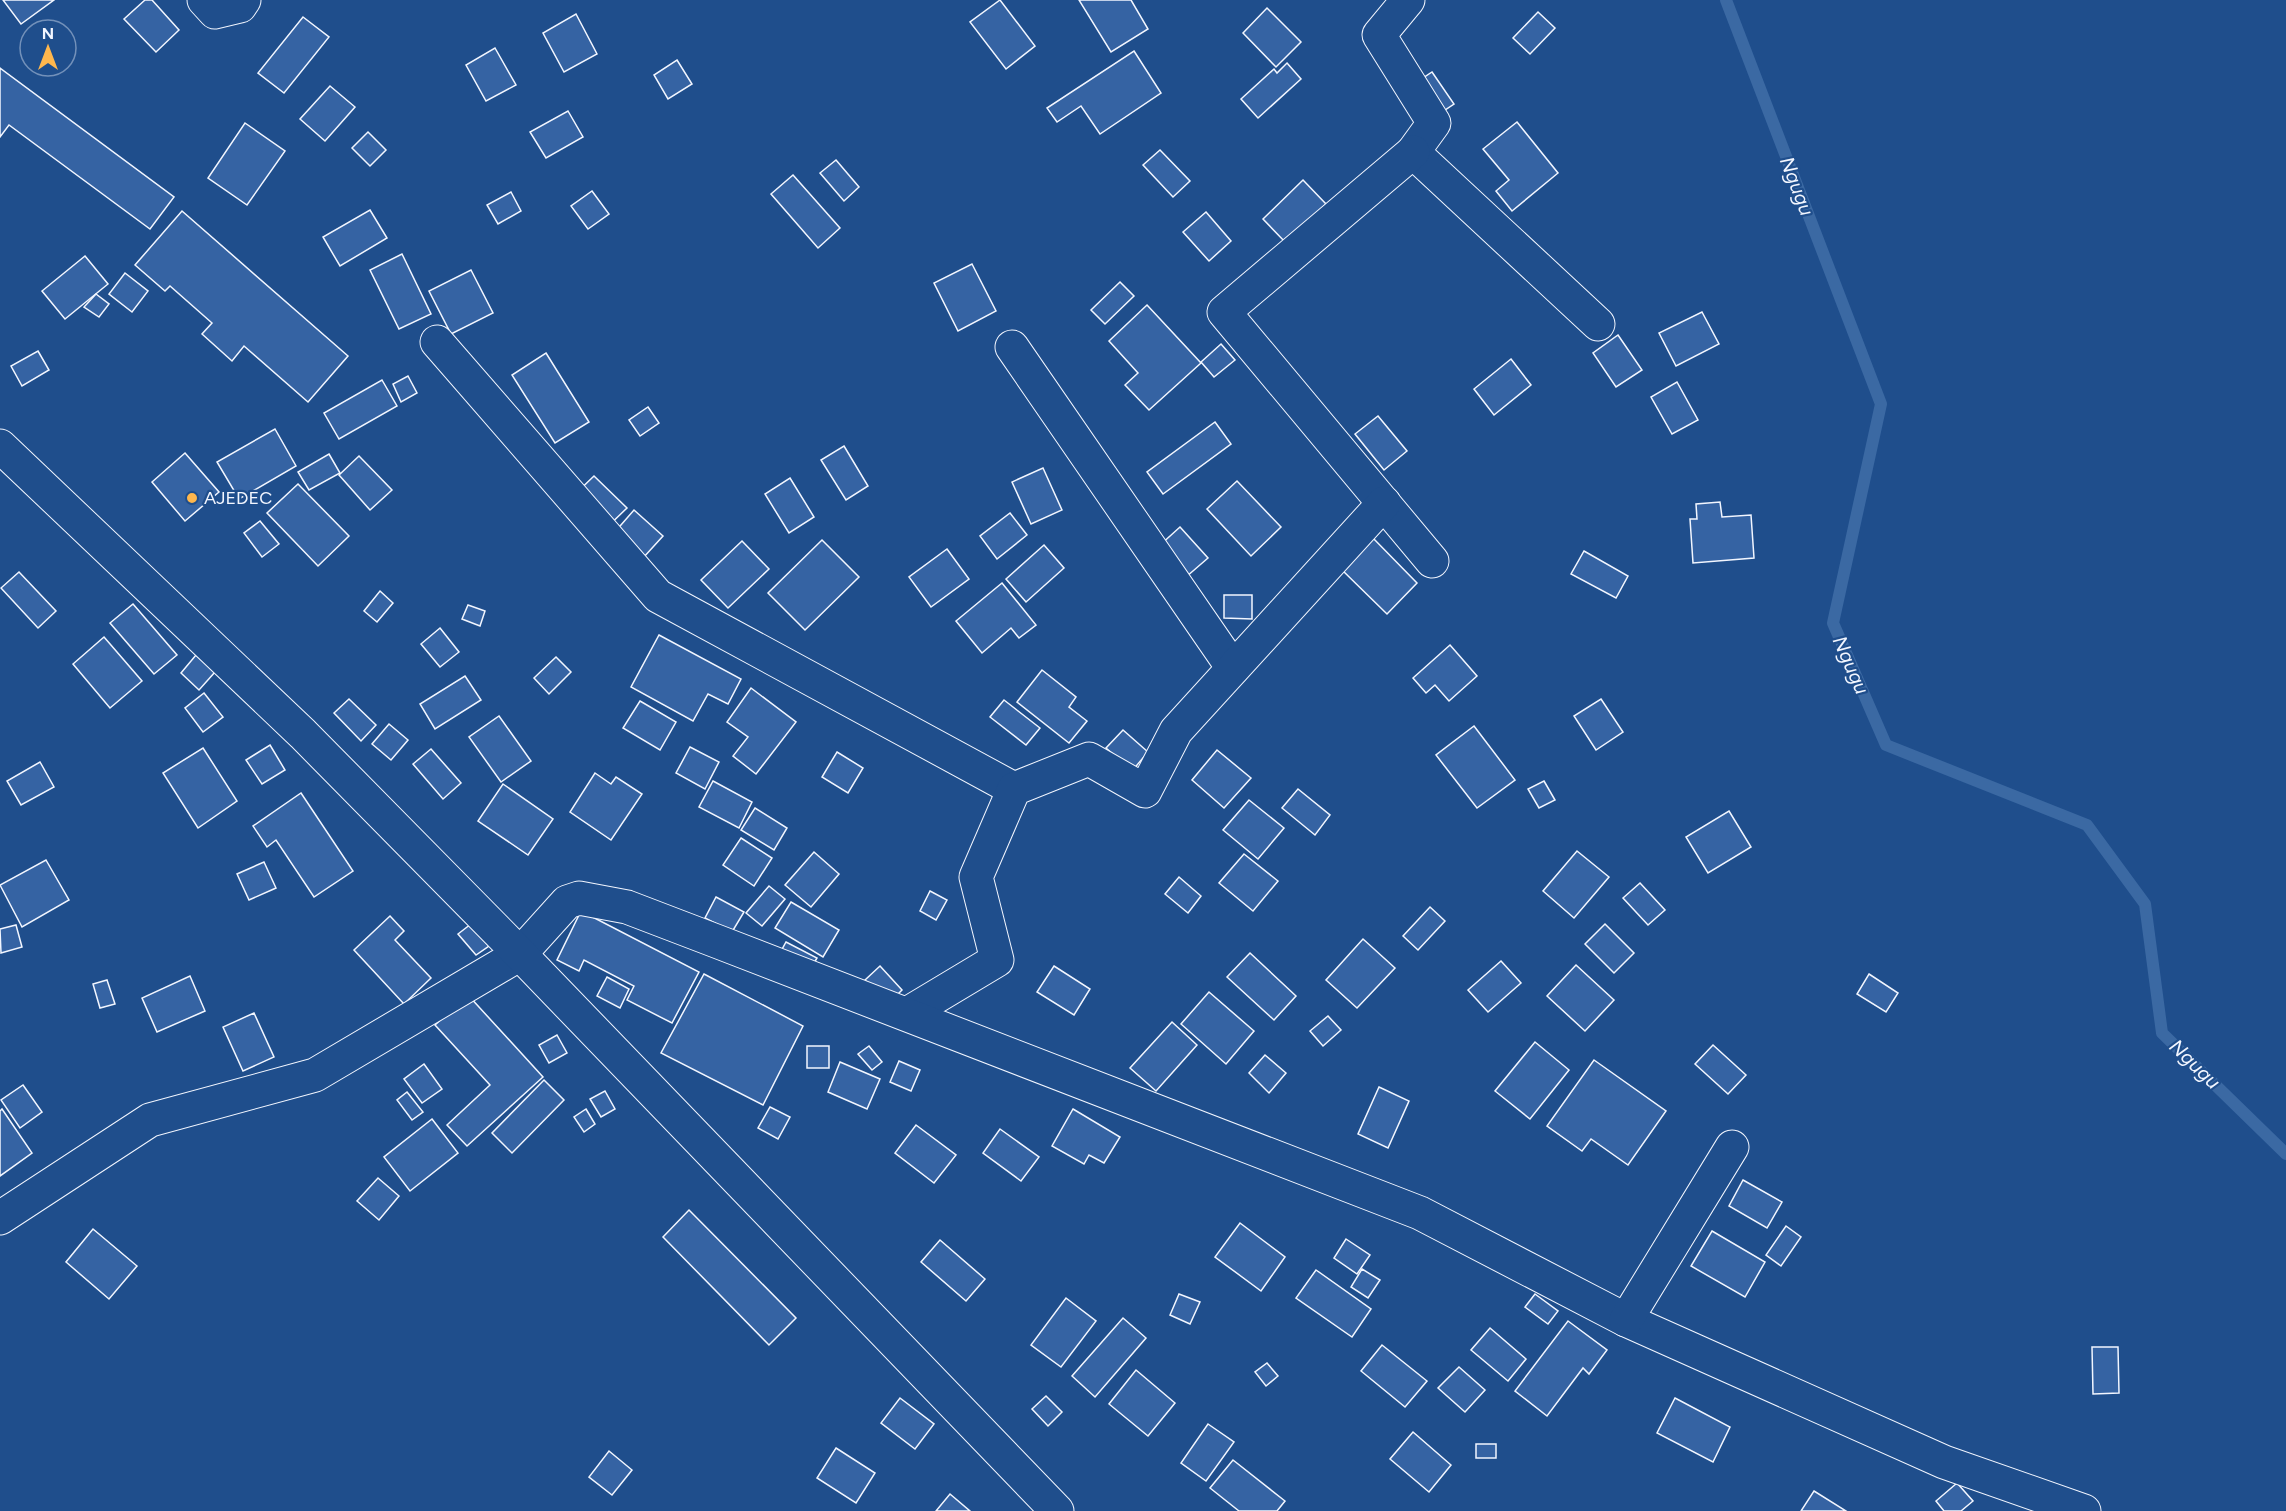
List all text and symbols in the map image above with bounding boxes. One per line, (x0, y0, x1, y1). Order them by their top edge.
north arrow (18, 18, 78, 78)
text: N (42, 24, 54, 43)
water label: Ngugu (1775, 153, 1819, 219)
place label: AJEDEC (204, 487, 272, 509)
marker: AJEDEC (185, 491, 199, 505)
water label: Ngugu (1828, 632, 1874, 698)
water label: Ngugu (2165, 1034, 2225, 1094)

